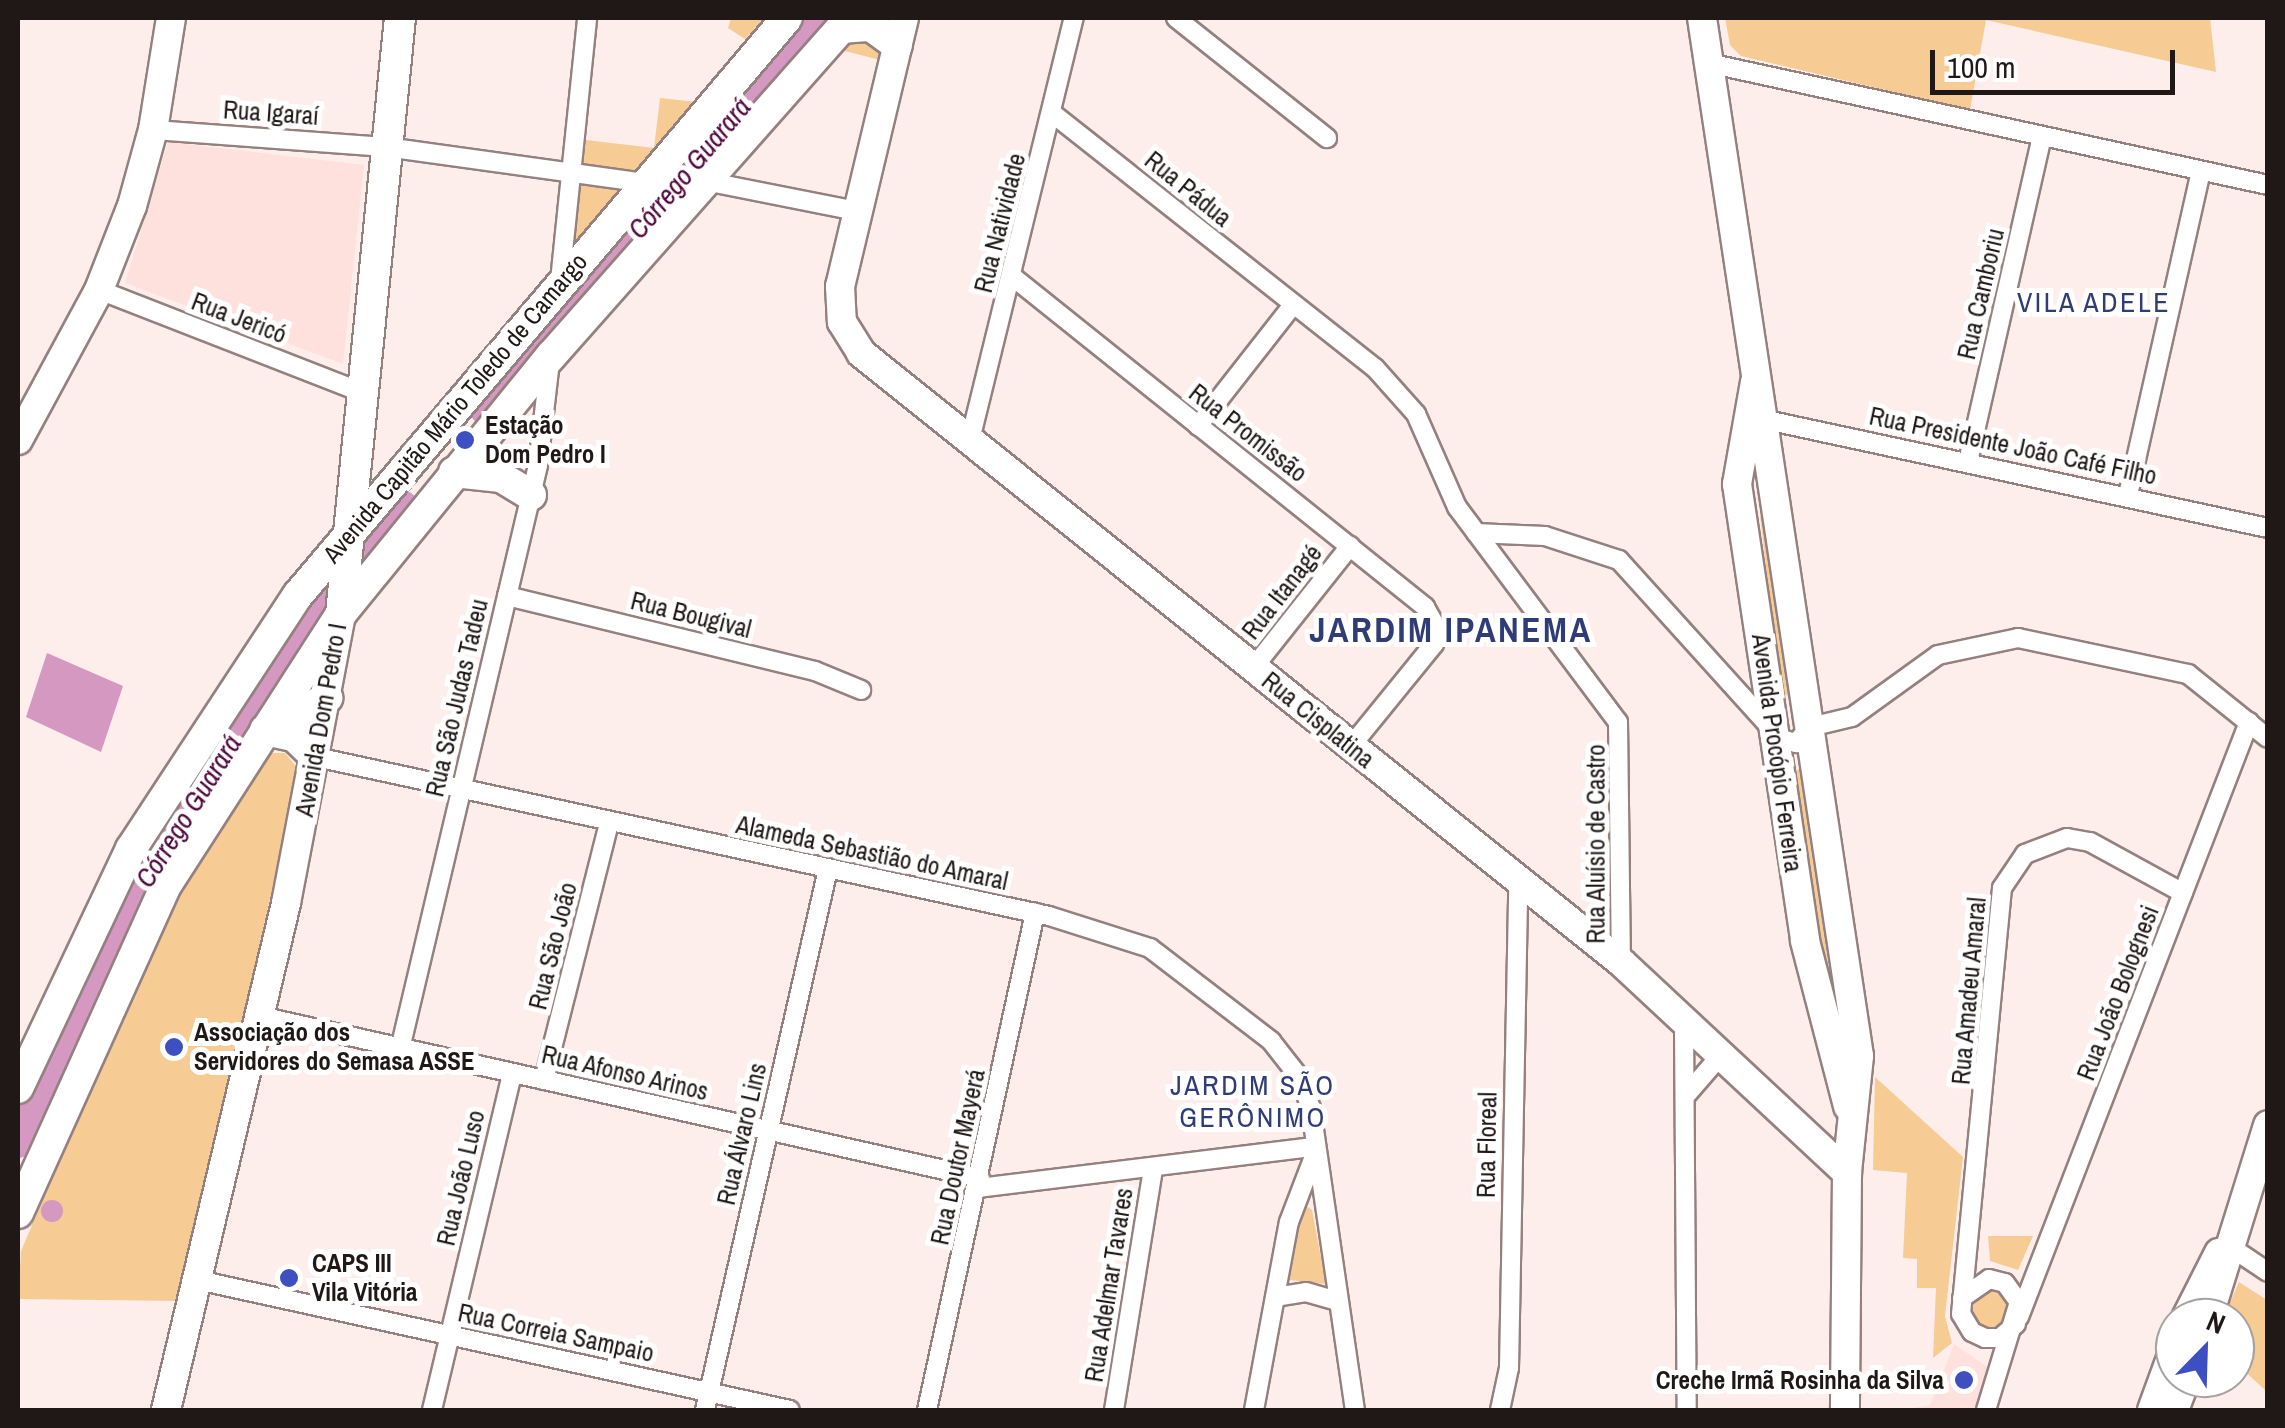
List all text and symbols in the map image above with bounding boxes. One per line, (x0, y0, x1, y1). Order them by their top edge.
scale bar (1935, 30, 2180, 92)
text: 100 m (1947, 47, 2015, 87)
water label: Córrego Guarará (620, 91, 758, 245)
street label: Rua Igaraí (222, 95, 320, 131)
street label: Rua Pádua (1139, 145, 1237, 233)
street label: Rua Natividade (968, 150, 1032, 296)
street label: Rua Camboriu (1951, 226, 2011, 362)
street label: Avenida Capitão Mário Toledo de Camargo (317, 247, 593, 569)
district label: VILA ADELE (2016, 285, 2172, 319)
street label: Rua Jericó (187, 286, 291, 350)
street label: Rua Promissão (1183, 378, 1313, 488)
street label: Rua Presidente João Café Filho (1867, 401, 2159, 491)
place label: Estação Dom Pedro I (485, 411, 606, 470)
marker: Estação Dom Pedro I (454, 429, 476, 451)
street label: Rua Itanagé (1236, 539, 1328, 645)
street label: Rua Bougival (628, 586, 754, 644)
street label: Rua São Judas Tadeu (420, 596, 494, 800)
district label: JARDIM IPANEMA (1309, 609, 1593, 651)
street label: Avenida Dom Pedro I (289, 621, 353, 819)
street label: Avenida Procópio Ferreira (1745, 632, 1809, 874)
street label: Rua Cisplatina (1256, 666, 1380, 774)
water label: Córrego Guarará (128, 729, 248, 893)
street label: Rua Aluísio de Castro (1581, 744, 1611, 944)
street label: Alameda Sebastião do Amaral (733, 809, 1011, 897)
street label: Rua São João (523, 879, 583, 1013)
street label: Rua Amadeu Amaral (1946, 895, 1992, 1087)
street label: Rua João Bolognesi (2071, 901, 2165, 1085)
place label: Associação dos Servidores do Semasa ASSE (194, 1018, 475, 1077)
marker: Associação dos Servidores do Semasa ASSE (163, 1036, 185, 1058)
street label: Rua Afonso Arinos (538, 1039, 712, 1107)
street label: Rua Álvaro Lins (711, 1060, 773, 1208)
street label: Rua Doutor Mayerá (925, 1066, 991, 1248)
district label: JARDIM SÃO GERÔNIMO (1170, 1068, 1336, 1134)
street label: Rua Floreal (1471, 1092, 1503, 1198)
street label: Rua João Luso (431, 1107, 491, 1249)
street label: Rua Adelmar Tavares (1079, 1185, 1139, 1385)
place label: CAPS III Vila Vitória (312, 1249, 417, 1308)
marker: CAPS III Vila Vitória (276, 1265, 302, 1291)
street label: Rua Correia Sampaio (455, 1298, 657, 1368)
north arrow (2155, 1298, 2255, 1398)
text: N (2201, 1301, 2231, 1343)
place label: Creche Irmã Rosinha da Silva (1656, 1365, 1944, 1395)
marker: Creche Irmã Rosinha da Silva (1953, 1369, 1975, 1391)

